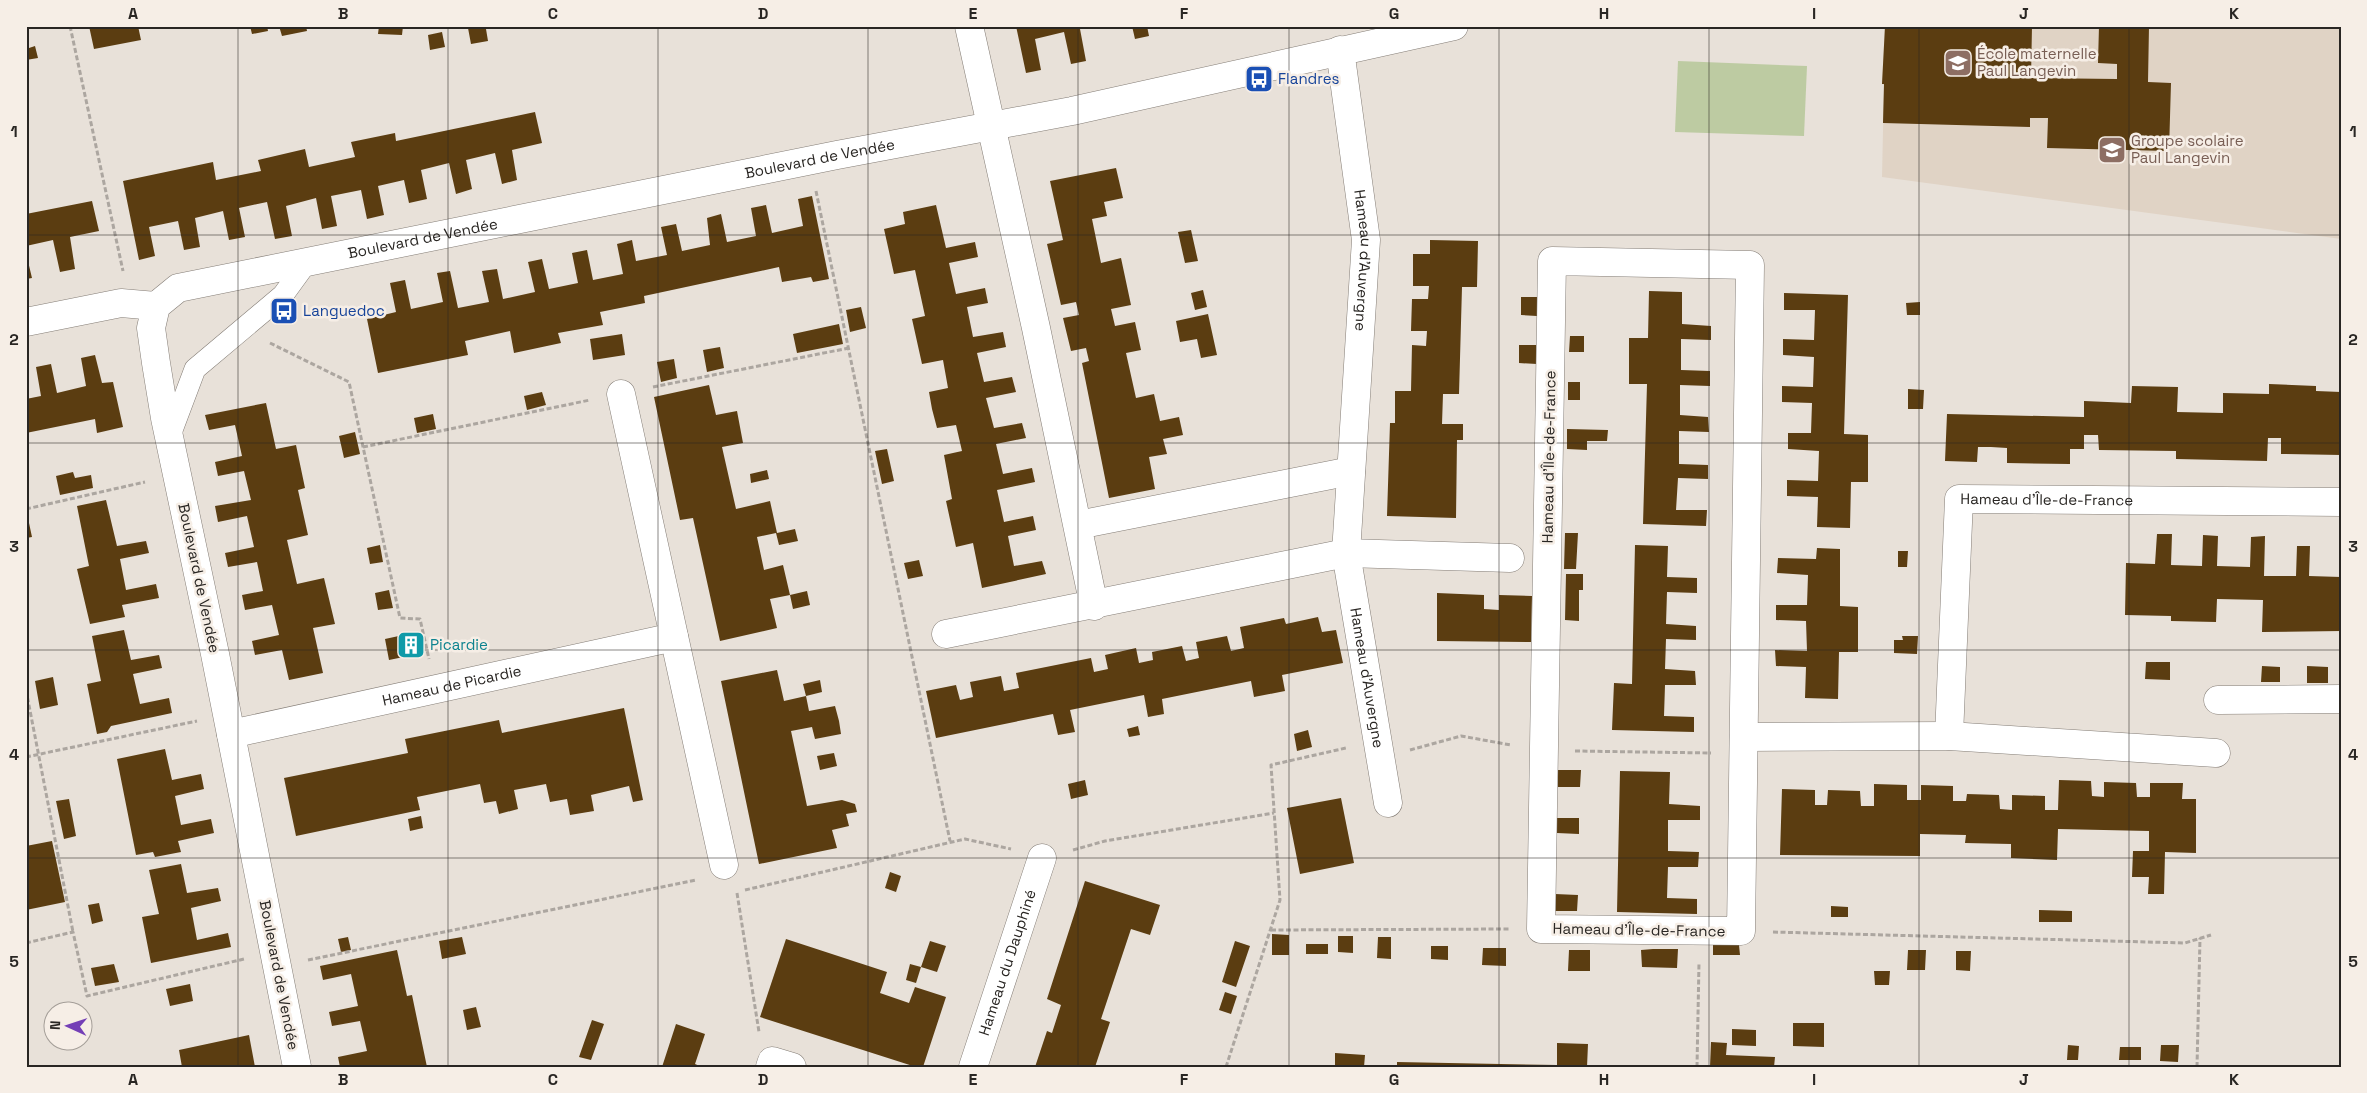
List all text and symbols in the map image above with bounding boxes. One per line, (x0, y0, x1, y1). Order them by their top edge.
text: A (128, 3, 138, 24)
text: B (338, 3, 348, 24)
text: C (548, 3, 558, 24)
text: D (758, 3, 768, 24)
text: E (969, 3, 978, 24)
text: F (1180, 3, 1189, 24)
text: G (1389, 3, 1399, 24)
text: H (1599, 3, 1609, 24)
text: I (1812, 3, 1816, 24)
text: J (2019, 3, 2029, 24)
text: K (2229, 3, 2239, 24)
place label: École maternelle Paul Langevin (1977, 44, 2097, 80)
school or university icon: École maternelle Paul Langevin (1943, 48, 1973, 78)
bus stop icon: Flandres (1244, 64, 1274, 94)
place label: Flandres (1278, 69, 1340, 88)
text: 1 (10, 121, 18, 142)
text: 1 (2349, 121, 2357, 142)
place label: Groupe scolaire Paul Langevin (2131, 131, 2244, 167)
street label: Boulevard de Vendée (743, 134, 896, 182)
school or university icon: Groupe scolaire Paul Langevin (2097, 135, 2127, 165)
street label: Hameau d'Auvergne (1350, 188, 1376, 332)
street label: Boulevard de Vendée (346, 214, 499, 263)
bus stop icon: Languedoc (269, 296, 299, 326)
place label: Languedoc (303, 301, 385, 320)
text: 2 (9, 329, 19, 350)
text: 2 (2348, 329, 2358, 350)
street label: Hameau d'Île-de-France (1537, 370, 1560, 544)
street label: Hameau d'Île-de-France (1960, 489, 2133, 509)
street label: Boulevard de Vendée (174, 501, 225, 655)
text: 3 (9, 536, 19, 557)
text: 3 (2348, 536, 2358, 557)
street label: Hameau d'Auvergne (1346, 606, 1389, 750)
building icon: Picardie (396, 630, 426, 660)
place label: Picardie (430, 635, 488, 654)
street label: Hameau de Picardie (380, 661, 523, 710)
text: 4 (9, 744, 19, 765)
text: 4 (2348, 744, 2358, 765)
street label: Hameau du Dauphiné (974, 887, 1040, 1038)
street label: Boulevard de Vendée (256, 898, 303, 1052)
street label: Hameau d'Île-de-France (1552, 918, 1726, 941)
text: 5 (9, 951, 19, 972)
text: 5 (2348, 951, 2358, 972)
north arrow (42, 1000, 92, 1050)
text: N (46, 1020, 64, 1030)
text: A (128, 1069, 138, 1090)
text: B (338, 1069, 348, 1090)
text: C (548, 1069, 558, 1090)
text: D (758, 1069, 768, 1090)
text: E (969, 1069, 978, 1090)
text: F (1180, 1069, 1189, 1090)
text: G (1389, 1069, 1399, 1090)
text: H (1599, 1069, 1609, 1090)
text: I (1812, 1069, 1816, 1090)
text: J (2019, 1069, 2029, 1090)
text: K (2229, 1069, 2239, 1090)

